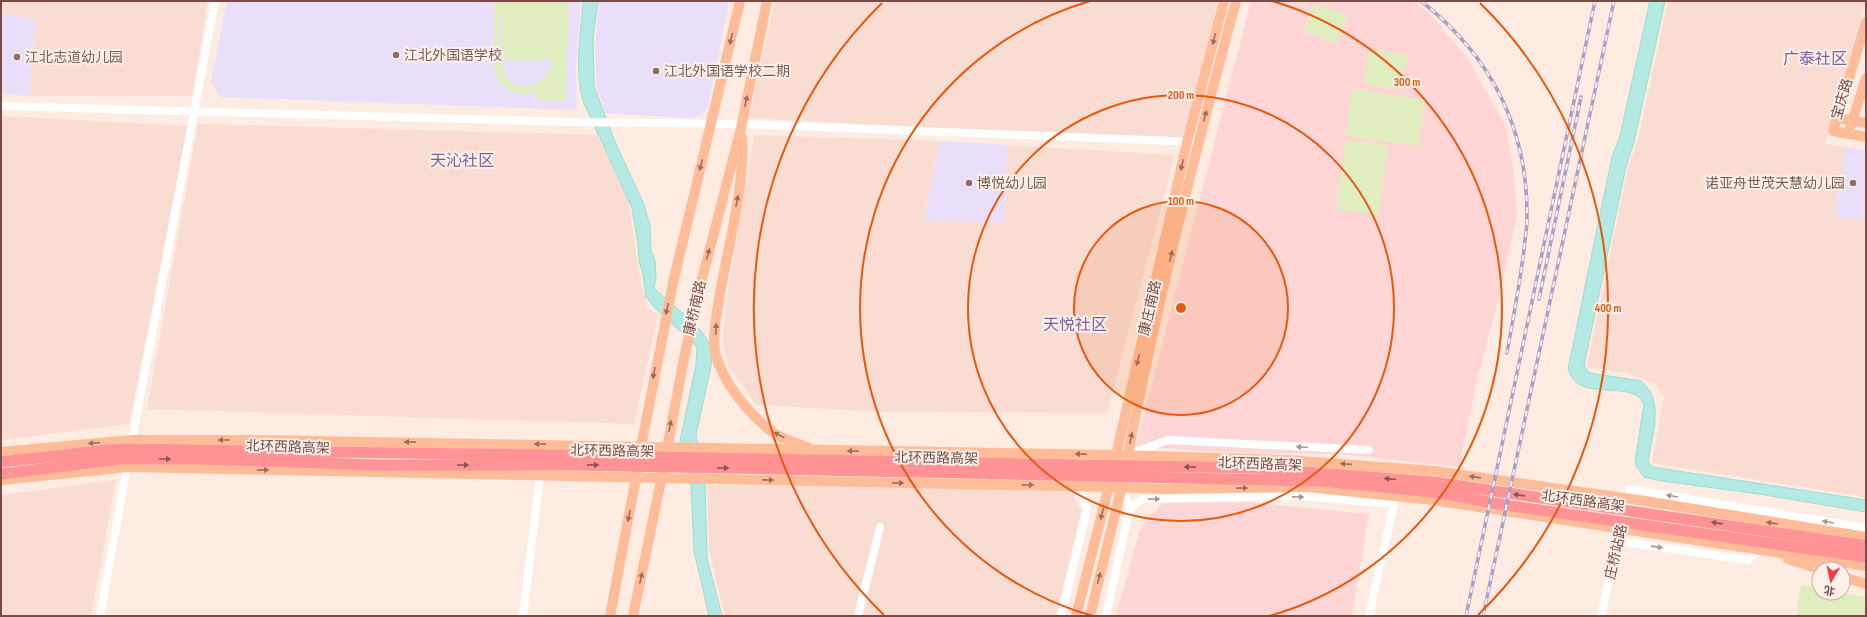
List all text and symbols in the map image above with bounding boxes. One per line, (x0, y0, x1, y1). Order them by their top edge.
one-way arrow (727, 33, 733, 45)
one-way arrow (1211, 33, 1217, 45)
place label: 江北外国语学校 (404, 47, 502, 64)
place label: 江北志道幼儿园 (25, 49, 123, 66)
marker: 江北外国语学校 (391, 50, 401, 60)
district label: 广泰社区 (1783, 50, 1847, 69)
marker: 江北志道幼儿园 (12, 52, 22, 62)
place label: 江北外国语学校二期 (664, 63, 790, 80)
marker: 江北外国语学校二期 (651, 66, 661, 76)
text: 300 m (1394, 75, 1420, 90)
street label: 宝庆路 (1828, 76, 1856, 122)
text: 200 m (1168, 88, 1194, 103)
one-way arrow (744, 95, 750, 107)
one-way arrow (1202, 110, 1208, 122)
district label: 天沁社区 (430, 152, 494, 171)
one-way arrow (697, 159, 703, 172)
one-way arrow (1179, 159, 1185, 171)
place label: 博悦幼儿园 (977, 175, 1047, 192)
place label: 诺亚舟世茂天慧幼儿园 (1705, 175, 1845, 192)
marker: 博悦幼儿园 (964, 178, 974, 188)
marker: 诺亚舟世茂天慧幼儿园 (1848, 178, 1858, 188)
one-way arrow (734, 194, 740, 207)
text: 100 m (1168, 194, 1194, 209)
one-way arrow (706, 248, 712, 261)
one-way arrow (1168, 250, 1174, 262)
street label: 康桥南路 (680, 279, 710, 337)
street label: 康庄南路 (1135, 279, 1165, 337)
centre of rings (1174, 301, 1188, 315)
text: 400 m (1595, 301, 1621, 316)
one-way arrow (664, 303, 670, 315)
district label: 天悦社区 (1043, 316, 1107, 335)
one-way arrow (712, 323, 719, 335)
one-way arrow (1135, 354, 1141, 366)
one-way arrow (651, 367, 657, 379)
one-way arrow (668, 419, 674, 432)
one-way arrow (773, 431, 785, 438)
one-way arrow (1129, 432, 1135, 444)
one-way arrow (217, 437, 230, 443)
street label: 北环西路高架 (246, 437, 330, 457)
one-way arrow (403, 439, 416, 445)
one-way arrow (88, 440, 100, 446)
one-way arrow (534, 441, 546, 448)
street label: 北环西路高架 (570, 442, 654, 460)
one-way arrow (1296, 443, 1308, 450)
one-way arrow (846, 448, 859, 454)
street label: 北环西路高架 (894, 449, 978, 467)
one-way arrow (1074, 451, 1087, 457)
street label: 北环西路高架 (1218, 454, 1302, 474)
one-way arrow (159, 456, 172, 462)
one-way arrow (1339, 461, 1352, 468)
one-way arrow (457, 462, 470, 468)
one-way arrow (587, 462, 599, 469)
one-way arrow (1184, 463, 1196, 470)
one-way arrow (717, 464, 729, 471)
one-way arrow (257, 466, 269, 473)
one-way arrow (1469, 474, 1481, 480)
one-way arrow (1384, 475, 1396, 482)
one-way arrow (762, 477, 775, 483)
one-way arrow (892, 480, 905, 486)
one-way arrow (1022, 482, 1034, 489)
one-way arrow (1236, 485, 1249, 491)
street label: 北环西路高架 (1540, 487, 1626, 515)
one-way arrow (1513, 492, 1525, 498)
one-way arrow (1666, 492, 1678, 498)
one-way arrow (1292, 493, 1304, 500)
one-way arrow (1148, 496, 1161, 502)
one-way arrow (1099, 507, 1105, 520)
one-way arrow (626, 510, 632, 522)
one-way arrow (1821, 519, 1834, 525)
one-way arrow (1711, 520, 1723, 526)
one-way arrow (1766, 520, 1778, 526)
street label: 庄桥站路 (1601, 523, 1631, 581)
one-way arrow (1651, 544, 1663, 550)
north arrow (1811, 561, 1851, 601)
one-way arrow (638, 572, 644, 584)
one-way arrow (1096, 572, 1102, 584)
text: 北 (1823, 583, 1836, 598)

